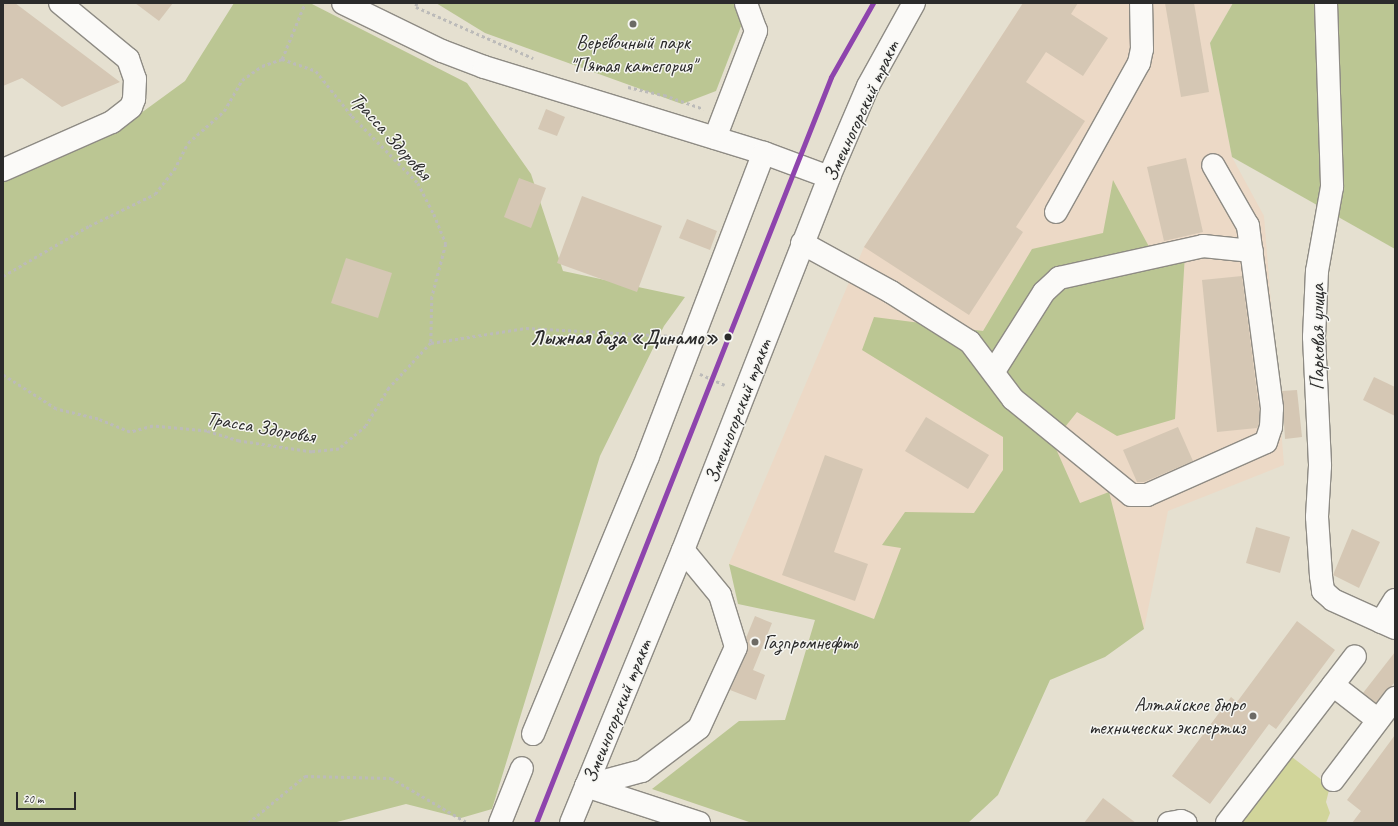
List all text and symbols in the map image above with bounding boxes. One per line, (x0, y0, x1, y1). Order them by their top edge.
marker: Верёвочный парк "Пятая категория" (628, 19, 638, 29)
place label: Верёвочный парк "Пятая категория" (570, 30, 696, 77)
street label: Змеиногорский тракт (818, 37, 904, 185)
street label: Трасса Здоровья (345, 87, 437, 185)
street label: Парковая улица (1305, 283, 1329, 391)
place label: Лыжная база «Динамо» (530, 325, 718, 349)
marker: Лыжная база «Динамо» (721, 330, 735, 344)
street label: Змеиногорский тракт (700, 336, 776, 486)
street label: Трасса Здоровья (205, 406, 317, 448)
place label: Газпромнефть (763, 630, 857, 654)
street label: Змеиногорский тракт (577, 636, 657, 786)
marker: Газпромнефть (750, 637, 760, 647)
place label: Алтайское бюро технических экспертиз (1089, 692, 1245, 739)
marker: Алтайское бюро технических экспертиз (1248, 711, 1258, 721)
scale bar (18, 784, 78, 810)
text: 20 m (23, 791, 43, 807)

